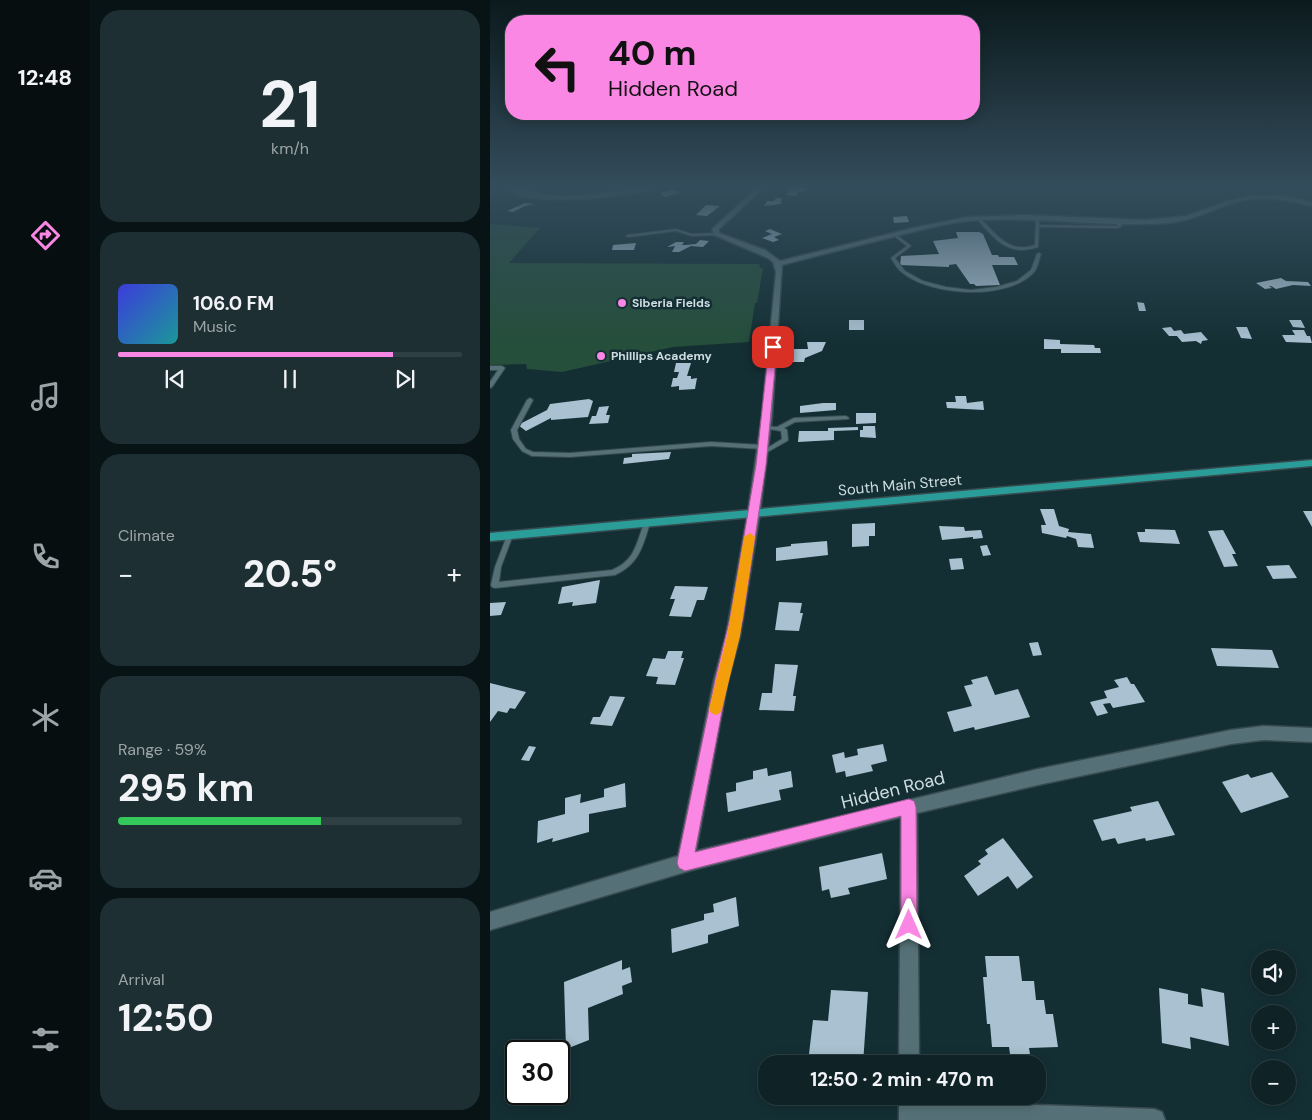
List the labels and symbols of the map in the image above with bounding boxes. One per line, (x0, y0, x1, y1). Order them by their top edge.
place label: Siberia Fields (632, 295, 710, 311)
marker: Siberia Fields (616, 297, 628, 309)
pin (752, 326, 794, 368)
place label: Phillips Academy (611, 348, 713, 364)
marker: Phillips Academy (595, 350, 607, 362)
street label: South Main Street (837, 470, 963, 500)
street label: Hidden Road (838, 765, 948, 815)
position arrow (882, 898, 934, 950)
speed limit sign: 30 (505, 1040, 570, 1105)

